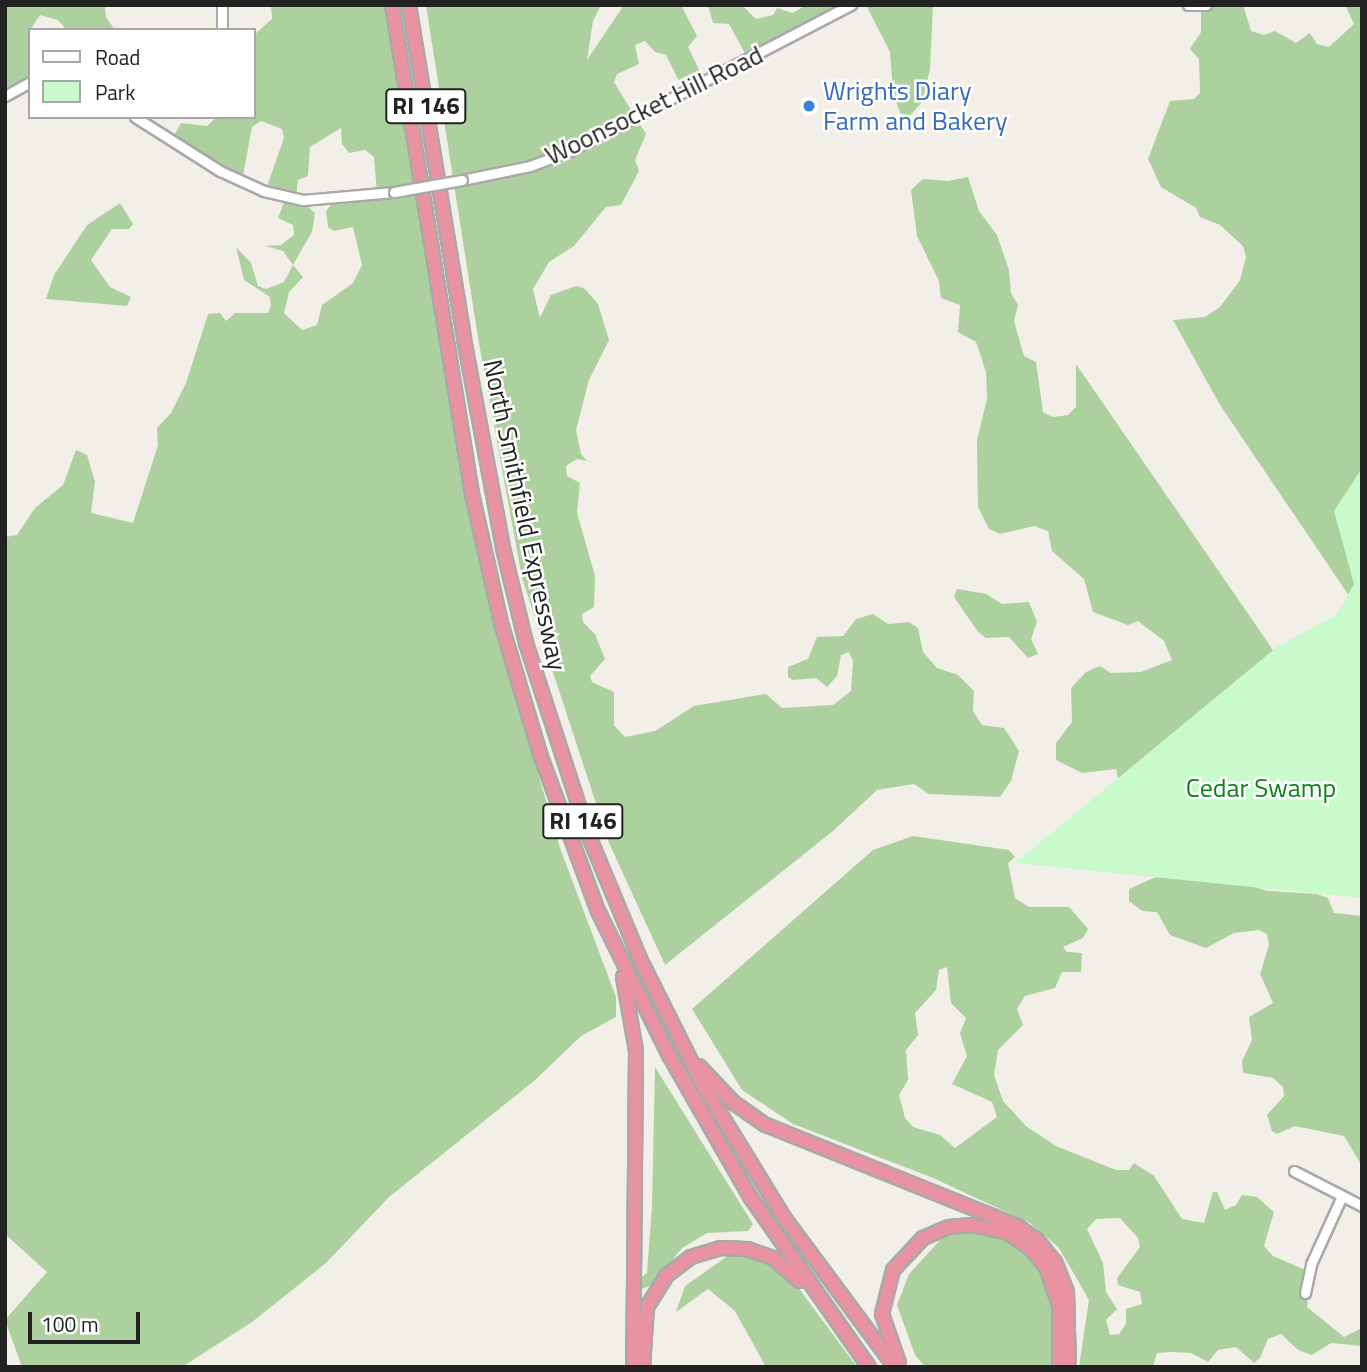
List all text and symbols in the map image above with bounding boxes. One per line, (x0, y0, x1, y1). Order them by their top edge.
legend (28, 28, 256, 119)
street label: Woonsocket Hill Road (540, 39, 768, 171)
text: Road (95, 41, 140, 73)
place label: Wrights Diary Farm and Bakery (823, 75, 1008, 136)
text: Park (95, 76, 135, 108)
road number: RI 146 (384, 86, 468, 126)
marker: Wrights Diary Farm and Bakery (801, 98, 817, 114)
street label: North Smithfield Expressway (477, 357, 573, 673)
park label: Cedar Swamp (1186, 772, 1336, 804)
road number: RI 146 (541, 800, 625, 842)
scale bar (32, 1298, 144, 1342)
text: 100 m (41, 1308, 98, 1340)

